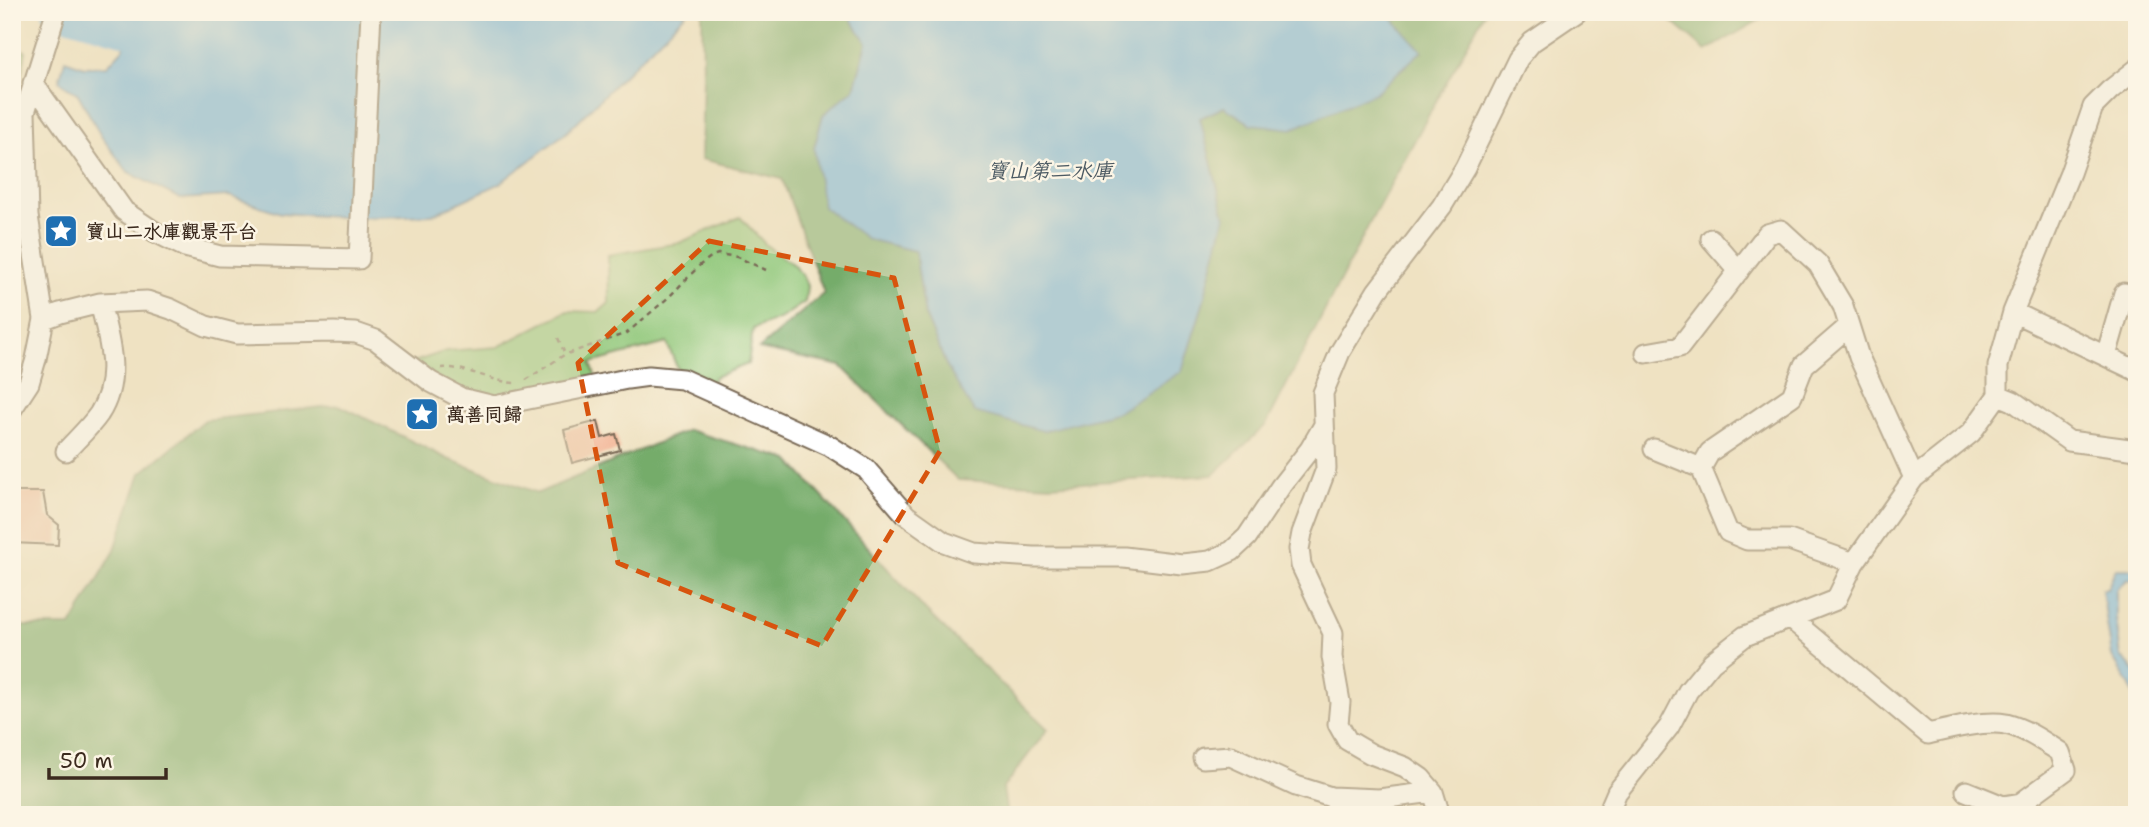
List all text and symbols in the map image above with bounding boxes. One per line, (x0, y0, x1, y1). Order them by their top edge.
water label: 寶山第二水庫 (987, 157, 1115, 185)
place icon: 寶山二水庫觀景平台 (42, 212, 80, 250)
place label: 寶山二水庫觀景平台 (86, 219, 257, 244)
place icon: 萬善同歸 (403, 395, 441, 433)
place label: 萬善同歸 (446, 402, 522, 427)
scale bar (49, 736, 166, 780)
text: 50 m (60, 747, 113, 775)

